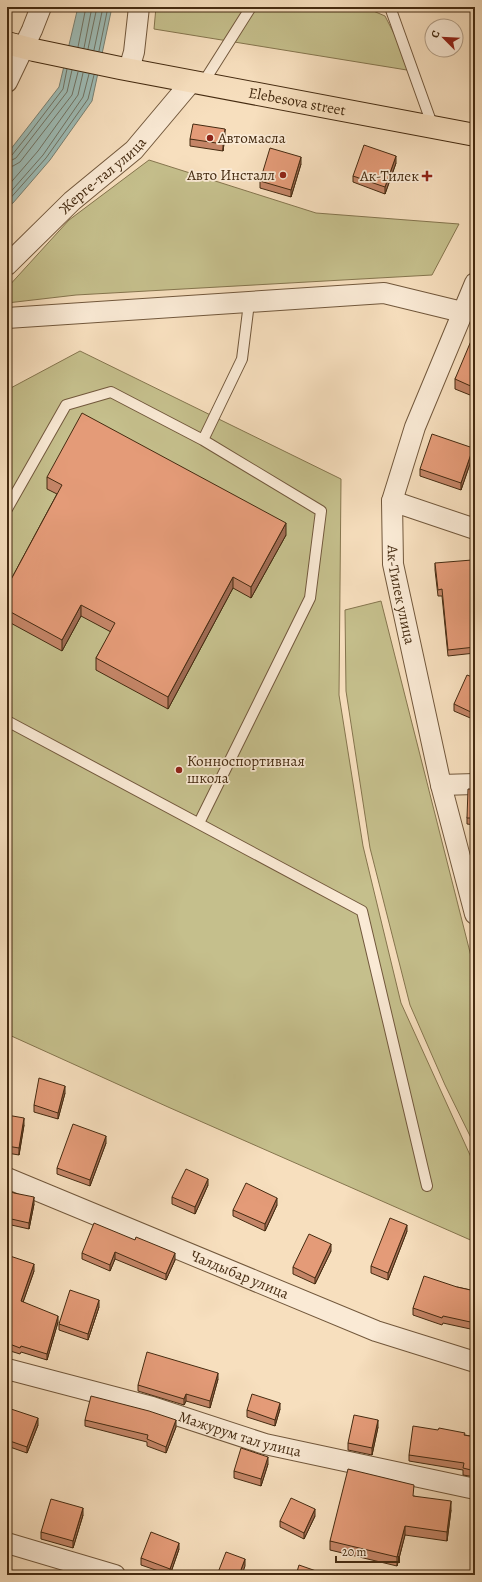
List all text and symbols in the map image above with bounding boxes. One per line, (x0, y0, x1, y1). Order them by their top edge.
north arrow (424, 18, 464, 58)
text: С (427, 28, 444, 40)
street label: Elebesova street (247, 82, 347, 120)
place label: Автомасла (217, 128, 286, 148)
street label: Жерге-тал улица (54, 133, 151, 219)
marker: Автомасла (205, 133, 215, 143)
place label: Авто Инсталл (186, 165, 275, 185)
place label: Ак-Тилек (359, 166, 419, 186)
marker: Авто Инсталл (278, 170, 288, 180)
marker: Ак-Тилек (422, 171, 432, 181)
street label: Ак-Тилек улица (383, 544, 420, 646)
place label: Конноспортивная школа (187, 751, 305, 788)
marker: Конноспортивная школа (174, 765, 184, 775)
street label: Чалдыбар улица (188, 1245, 292, 1304)
street label: Мажурум тал улица (176, 1406, 303, 1462)
scale bar (336, 1538, 399, 1564)
text: 20 m (342, 1544, 366, 1560)

